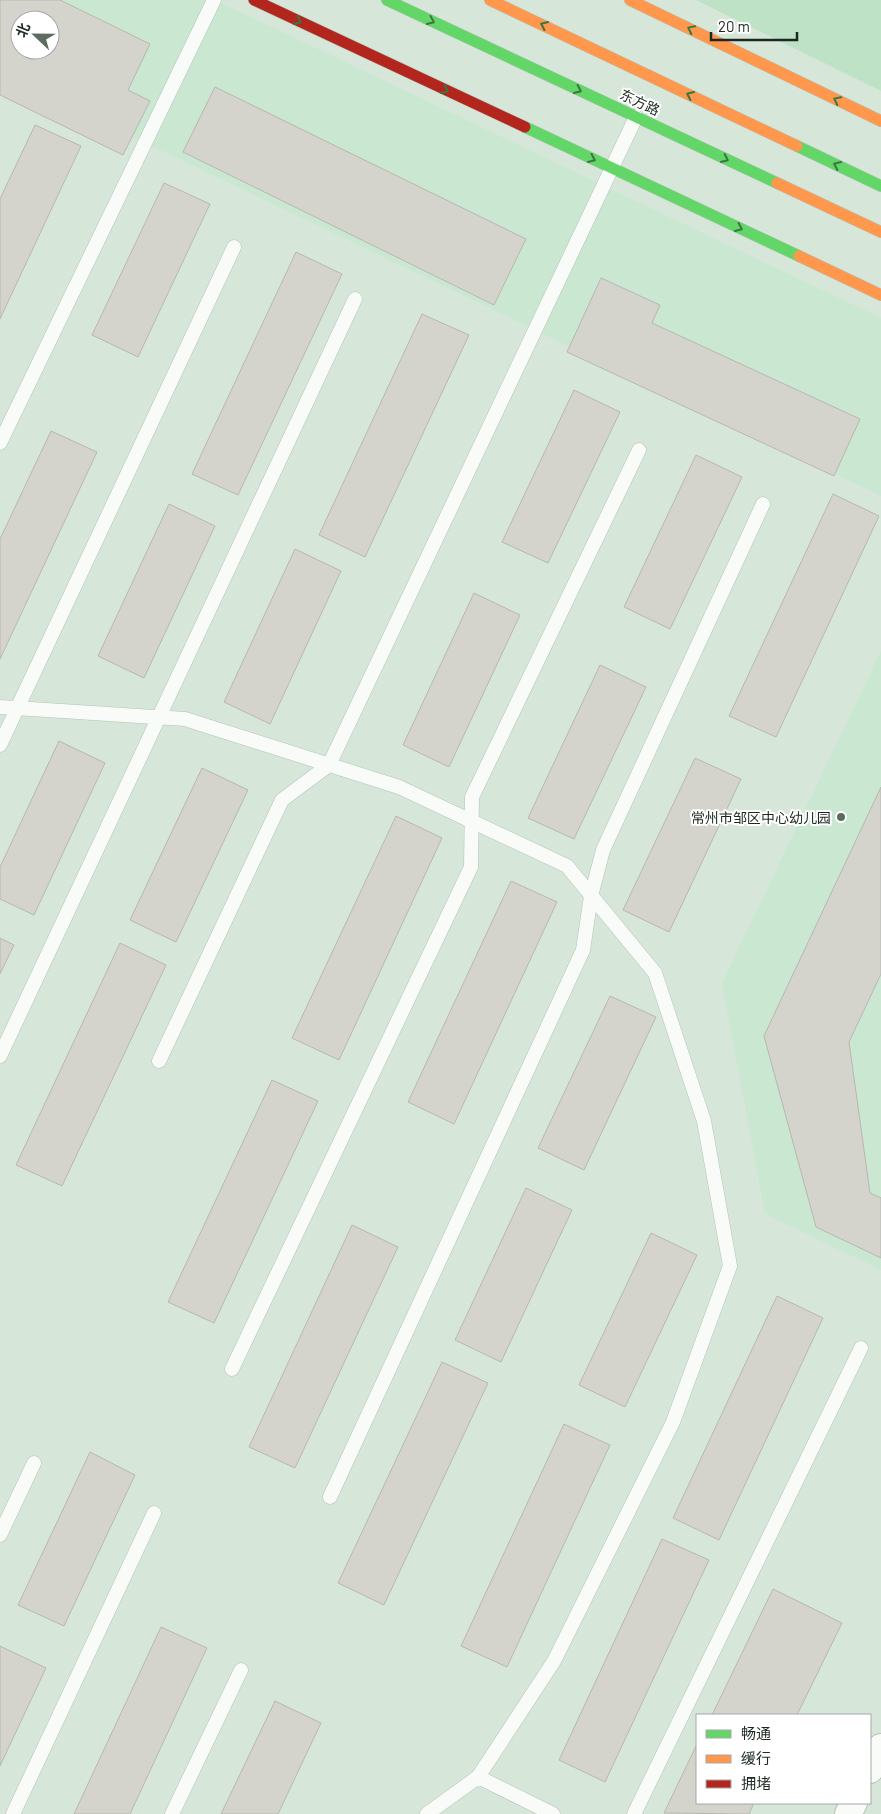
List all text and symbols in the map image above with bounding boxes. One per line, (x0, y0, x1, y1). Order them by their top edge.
north arrow (10, 10, 60, 60)
scale bar (711, 10, 797, 42)
one-way arrow (293, 14, 302, 25)
one-way arrow (426, 14, 435, 25)
text: 20 m (718, 17, 750, 35)
text: 北 (12, 20, 33, 40)
one-way arrow (540, 22, 549, 32)
one-way arrow (687, 26, 696, 36)
one-way arrow (573, 83, 582, 94)
one-way arrow (440, 84, 449, 94)
street label: 东方路 (617, 85, 663, 119)
one-way arrow (686, 91, 695, 101)
one-way arrow (833, 95, 842, 106)
one-way arrow (720, 152, 729, 163)
one-way arrow (587, 153, 596, 163)
one-way arrow (833, 161, 842, 171)
one-way arrow (734, 222, 743, 233)
place label: 常州市邹区中心幼儿园 (691, 809, 831, 826)
marker: 常州市邹区中心幼儿园 (835, 811, 847, 823)
legend (696, 1714, 871, 1804)
text: 畅通 (741, 1724, 771, 1742)
text: 缓行 (741, 1749, 771, 1767)
text: 拥堵 (741, 1774, 771, 1792)

